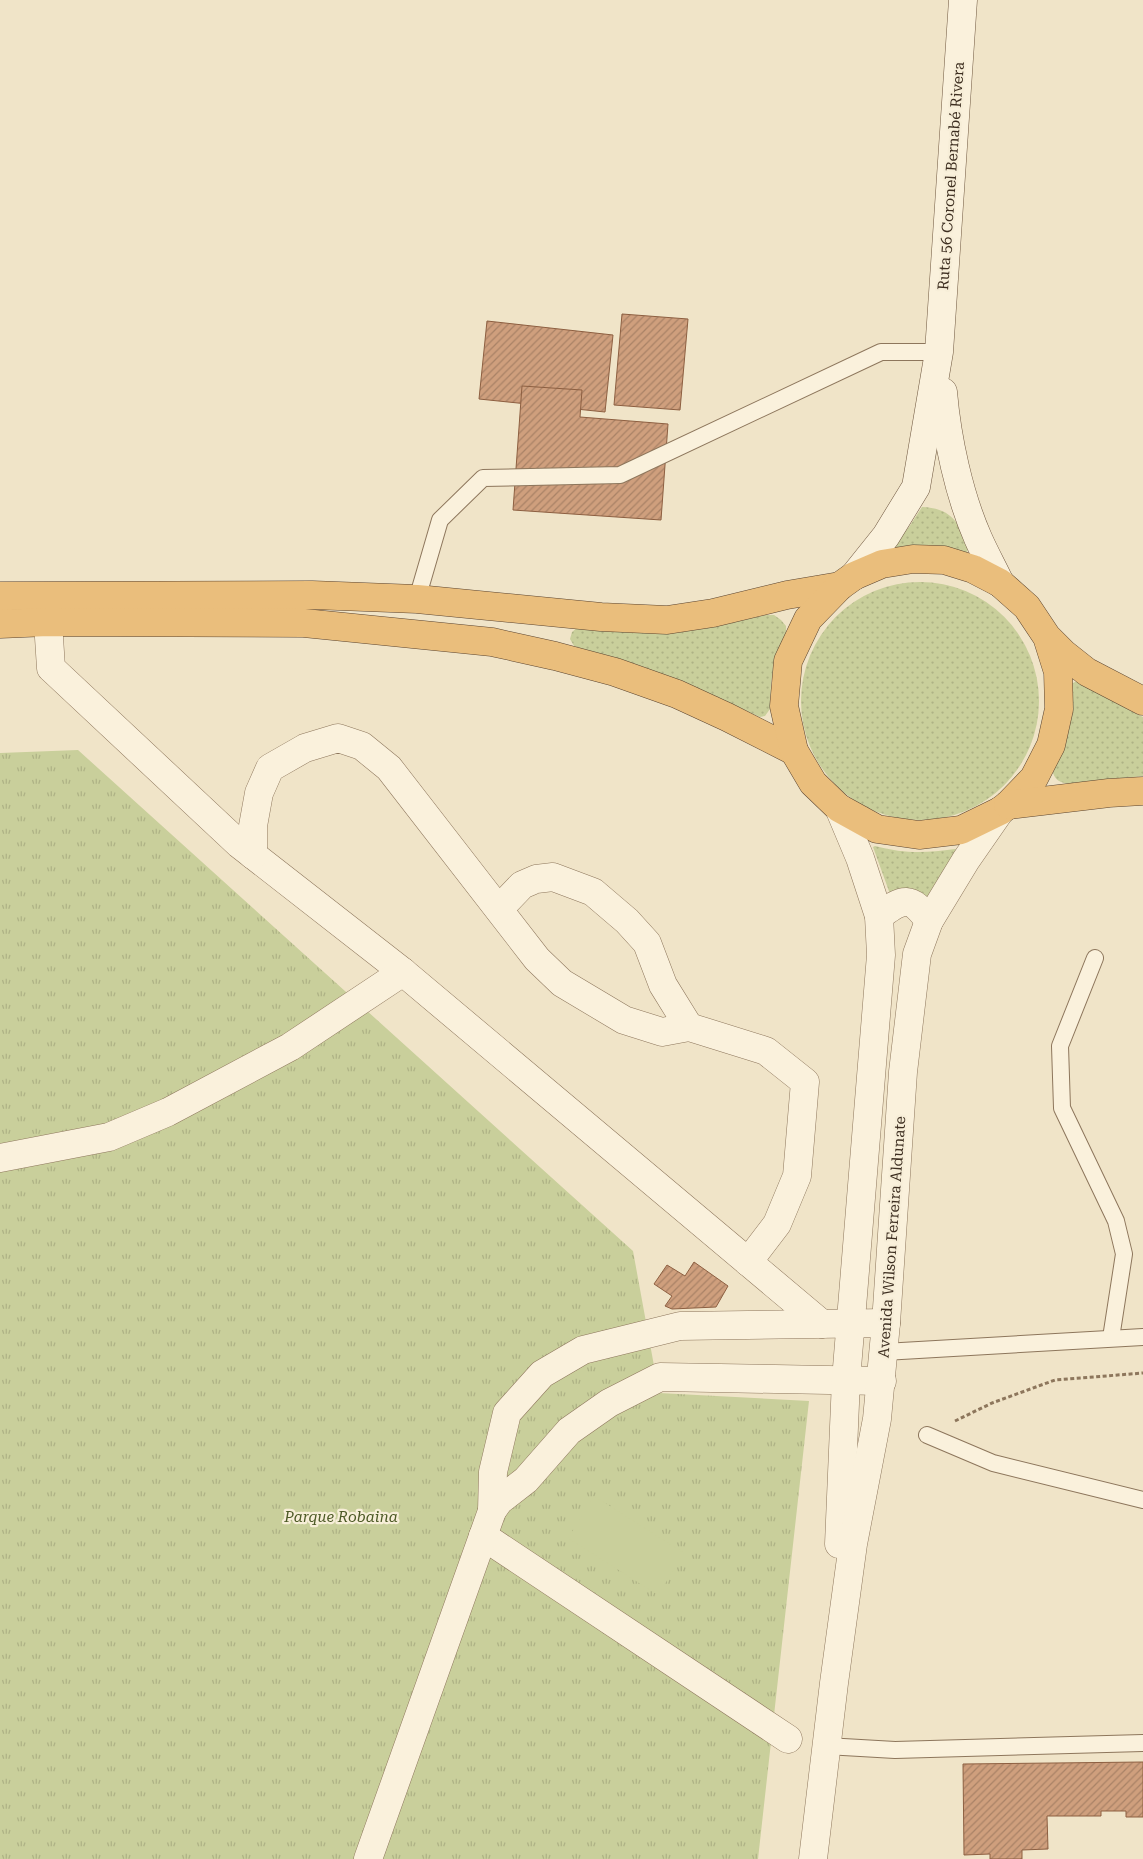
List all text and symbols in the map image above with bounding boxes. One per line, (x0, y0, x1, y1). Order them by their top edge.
street label: Ruta 56 Coronel Bernabé Rivera (934, 61, 968, 291)
street label: Avenida Wilson Ferreira Aldunate (875, 1115, 909, 1359)
park label: Parque Robaina (283, 1508, 398, 1526)

